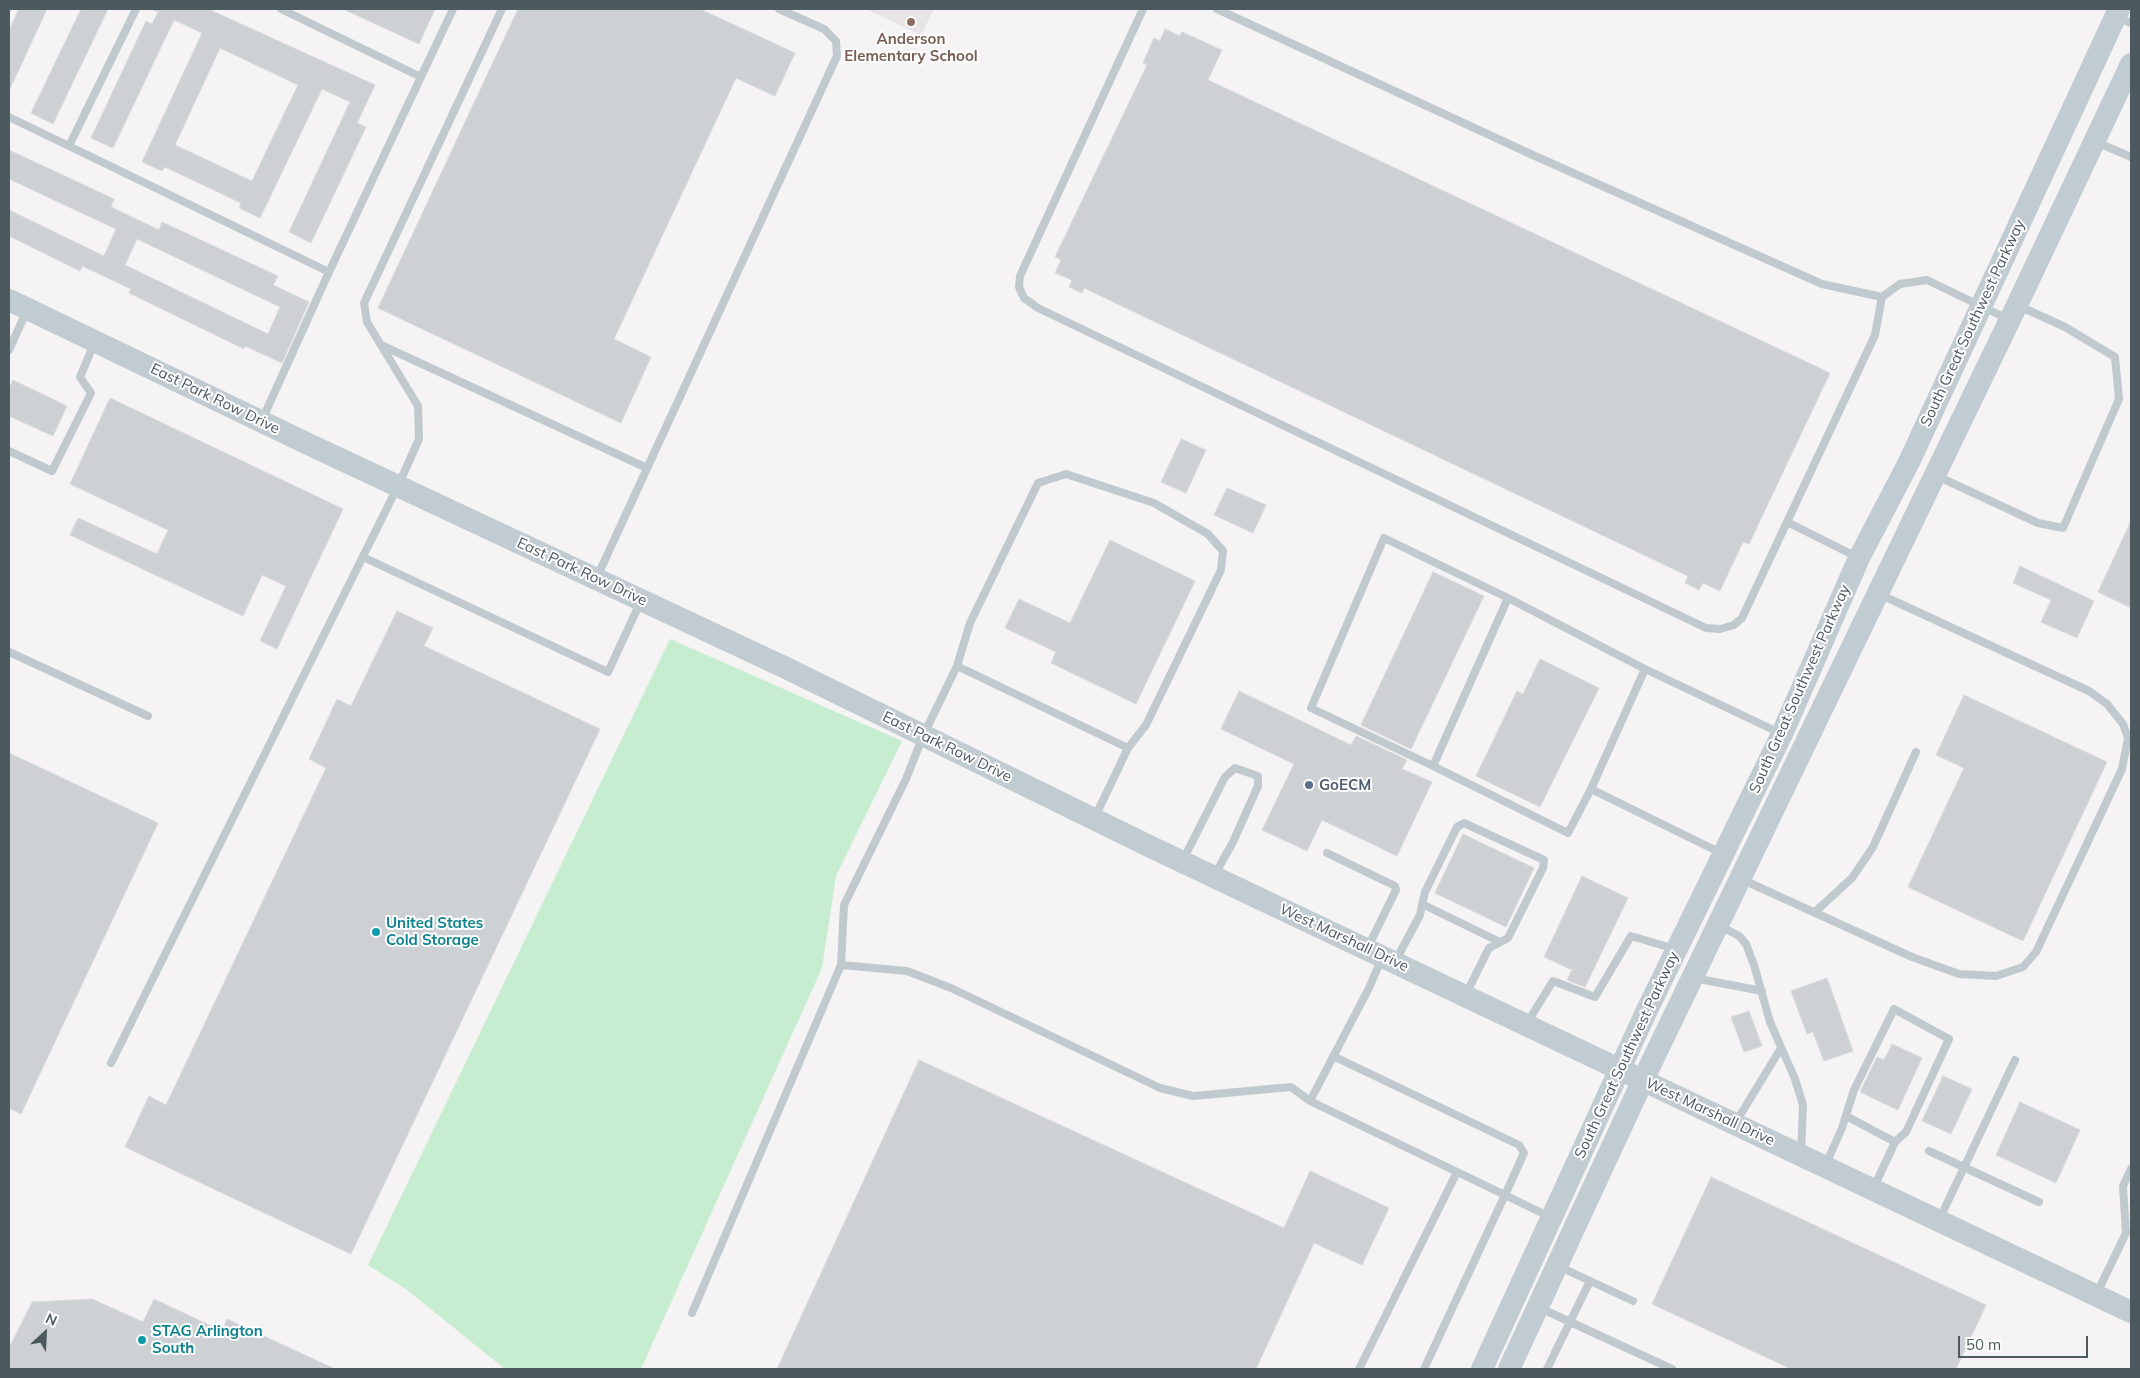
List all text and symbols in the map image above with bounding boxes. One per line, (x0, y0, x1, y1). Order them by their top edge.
marker: Anderson Elementary School (905, 16, 917, 28)
place label: Anderson Elementary School (844, 30, 978, 65)
street label: South Great Southwest Parkway (1917, 217, 2029, 429)
street label: East Park Row Drive (147, 360, 283, 438)
street label: East Park Row Drive (514, 534, 650, 610)
street label: South Great Southwest Parkway (1746, 582, 1854, 796)
street label: East Park Row Drive (879, 708, 1015, 786)
place label: GoECM (1319, 776, 1371, 794)
marker: GoECM (1303, 779, 1315, 791)
street label: West Marshall Drive (1277, 900, 1411, 976)
place label: United States Cold Storage (386, 914, 483, 949)
marker: United States Cold Storage (370, 926, 382, 938)
street label: South Great Southwest Parkway (1571, 949, 1683, 1161)
street label: West Marshall Drive (1643, 1074, 1777, 1150)
north arrow (20, 1308, 70, 1358)
text: N (43, 1309, 60, 1330)
place label: STAG Arlington South (152, 1322, 263, 1357)
scale bar (1960, 1326, 2090, 1358)
marker: STAG Arlington South (136, 1334, 148, 1346)
text: 50 m (1966, 1335, 2001, 1354)

